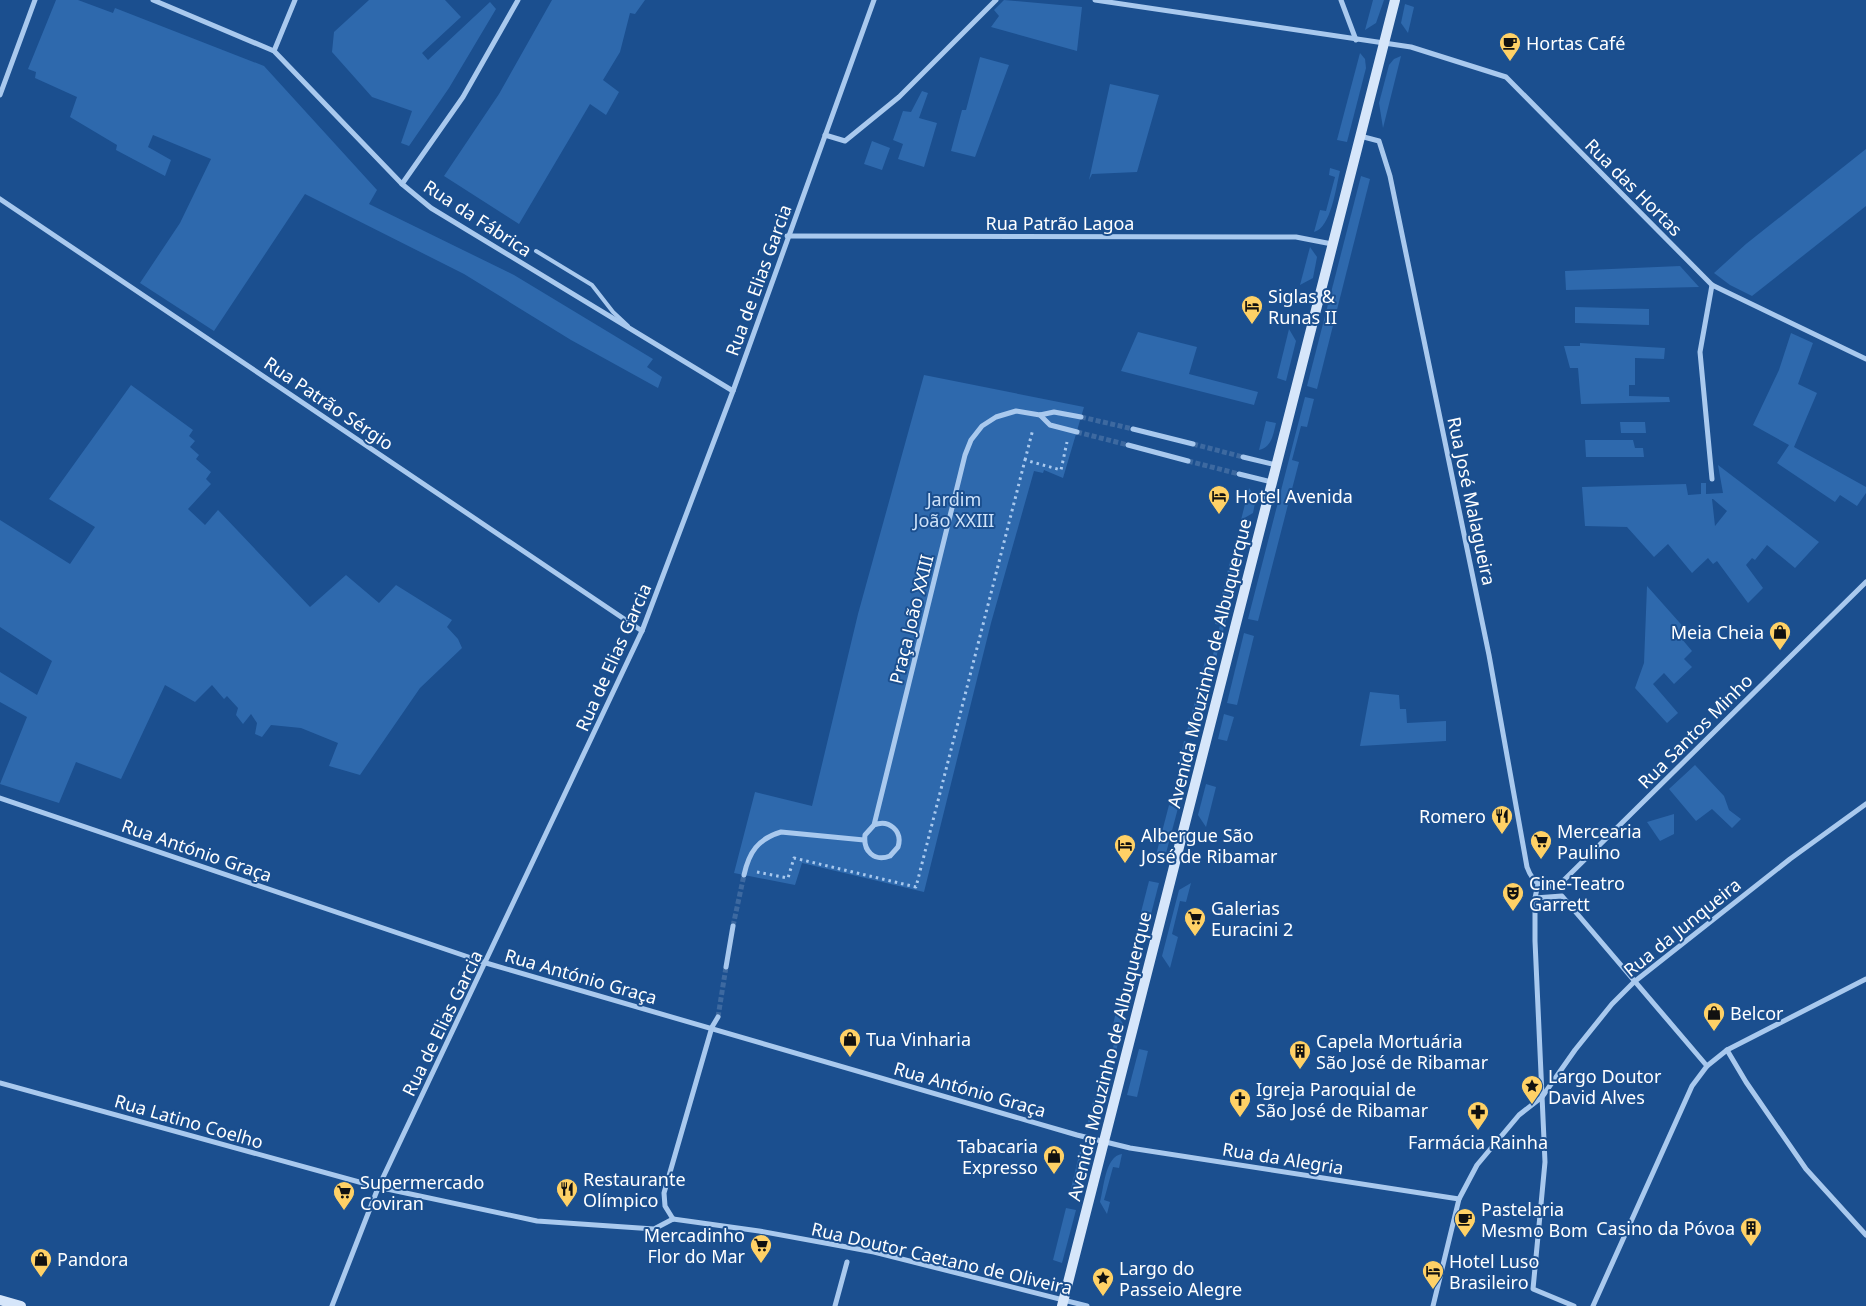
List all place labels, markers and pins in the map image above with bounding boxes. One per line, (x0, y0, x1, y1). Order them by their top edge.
cafe icon: Hortas Café (1498, 31, 1522, 62)
place label: Hortas Café (1526, 31, 1625, 55)
place label: Siglas & Runas II (1268, 284, 1337, 329)
hotel icon: Siglas & Runas II (1240, 294, 1264, 325)
hotel icon: Hotel Avenida (1207, 484, 1231, 515)
place label: Hotel Avenida (1235, 484, 1353, 508)
place label: Meia Cheia (1671, 620, 1764, 644)
shop icon: Meia Cheia (1768, 620, 1792, 651)
place label: Romero (1419, 804, 1486, 828)
restaurant icon: Romero (1490, 804, 1514, 835)
place label: Mercearia Paulino (1557, 819, 1642, 864)
place label: Albergue São José de Ribamar (1139, 823, 1278, 868)
supermarket icon: Mercearia Paulino (1529, 829, 1553, 860)
hotel icon: Albergue São José de Ribamar (1113, 833, 1137, 864)
place label: Cine-Teatro Garrett (1529, 871, 1625, 916)
theatre icon: Cine-Teatro Garrett (1501, 881, 1525, 912)
place label: Galerias Euracini 2 (1211, 896, 1293, 941)
supermarket icon: Galerias Euracini 2 (1183, 906, 1207, 937)
shop icon: Belcor (1702, 1001, 1726, 1032)
place label: Belcor (1730, 1001, 1784, 1025)
shop icon: Tua Vinharia (838, 1027, 862, 1058)
place label: Tua Vinharia (866, 1027, 971, 1051)
place label: Capela Mortuária São José de Ribamar (1316, 1029, 1489, 1074)
building icon: Capela Mortuária São José de Ribamar (1288, 1039, 1312, 1070)
place label: Largo Doutor David Alves (1548, 1064, 1662, 1109)
place icon: Largo Doutor David Alves (1520, 1074, 1544, 1105)
place label: Igreja Paroquial de São José de Ribamar (1256, 1077, 1429, 1122)
church icon: Igreja Paroquial de São José de Ribamar (1228, 1087, 1252, 1118)
pharmacy icon: Farmácia Rainha (1466, 1100, 1490, 1131)
place label: Farmácia Rainha (1408, 1130, 1548, 1154)
place label: Tabacaria Expresso (957, 1134, 1038, 1179)
shop icon: Tabacaria Expresso (1042, 1144, 1066, 1175)
place label: Restaurante Olímpico (583, 1167, 686, 1212)
place label: Supermercado Coviran (360, 1170, 484, 1215)
restaurant icon: Restaurante Olímpico (555, 1177, 579, 1208)
supermarket icon: Supermercado Coviran (332, 1180, 356, 1211)
place label: Pastelaria Mesmo Bom (1481, 1197, 1588, 1242)
cafe icon: Pastelaria Mesmo Bom (1453, 1207, 1477, 1238)
place label: Casino da Póvoa (1596, 1216, 1735, 1240)
building icon: Casino da Póvoa (1739, 1216, 1763, 1247)
place label: Mercadinho Flor do Mar (644, 1223, 746, 1268)
supermarket icon: Mercadinho Flor do Mar (749, 1233, 773, 1264)
shop icon: Pandora (29, 1247, 53, 1278)
place label: Pandora (57, 1247, 128, 1271)
place label: Hotel Luso Brasileiro (1449, 1249, 1539, 1294)
place label: Largo do Passeio Alegre (1119, 1256, 1242, 1301)
hotel icon: Hotel Luso Brasileiro (1421, 1259, 1445, 1290)
place icon: Largo do Passeio Alegre (1091, 1266, 1115, 1297)

